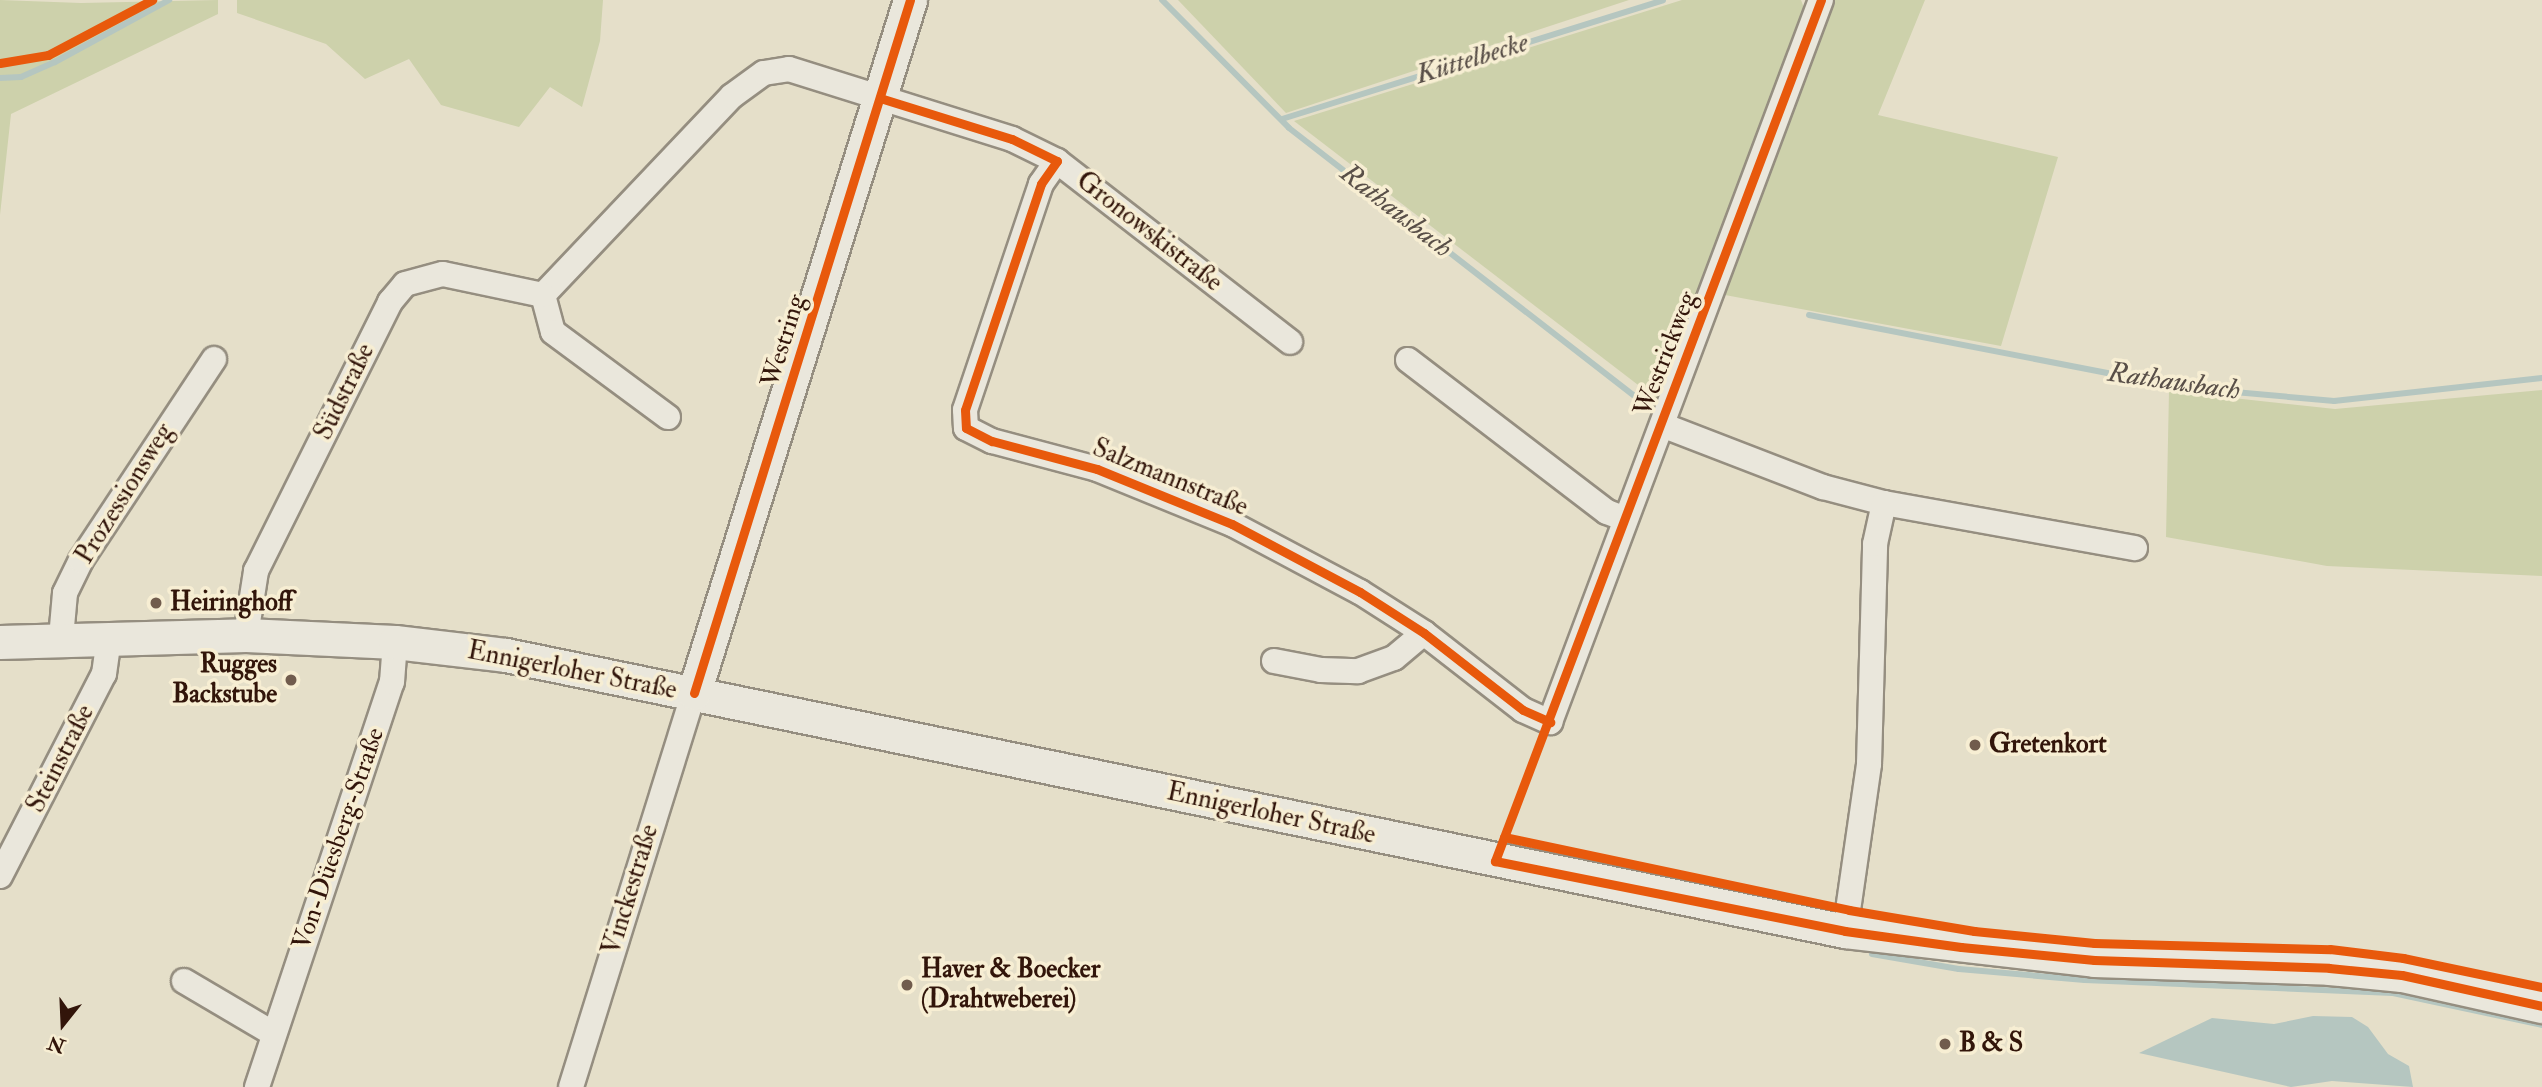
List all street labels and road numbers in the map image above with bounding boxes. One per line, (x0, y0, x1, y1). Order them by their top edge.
street label: Gronowskistraße (1070, 165, 1228, 299)
street label: Westrickweg (1628, 287, 1704, 421)
street label: Westring (755, 291, 813, 391)
street label: Südstraße (308, 339, 382, 445)
street label: Prozessionsweg (70, 418, 180, 570)
street label: Salzmannstraße (1088, 433, 1252, 523)
street label: Ennigerloher Straße (465, 635, 679, 707)
street label: Steinstraße (21, 700, 101, 818)
street label: Von-Düesberg-Straße (286, 724, 392, 954)
street label: Ennigerloher Straße (1164, 777, 1378, 851)
street label: Vinckestraße (596, 821, 666, 959)

